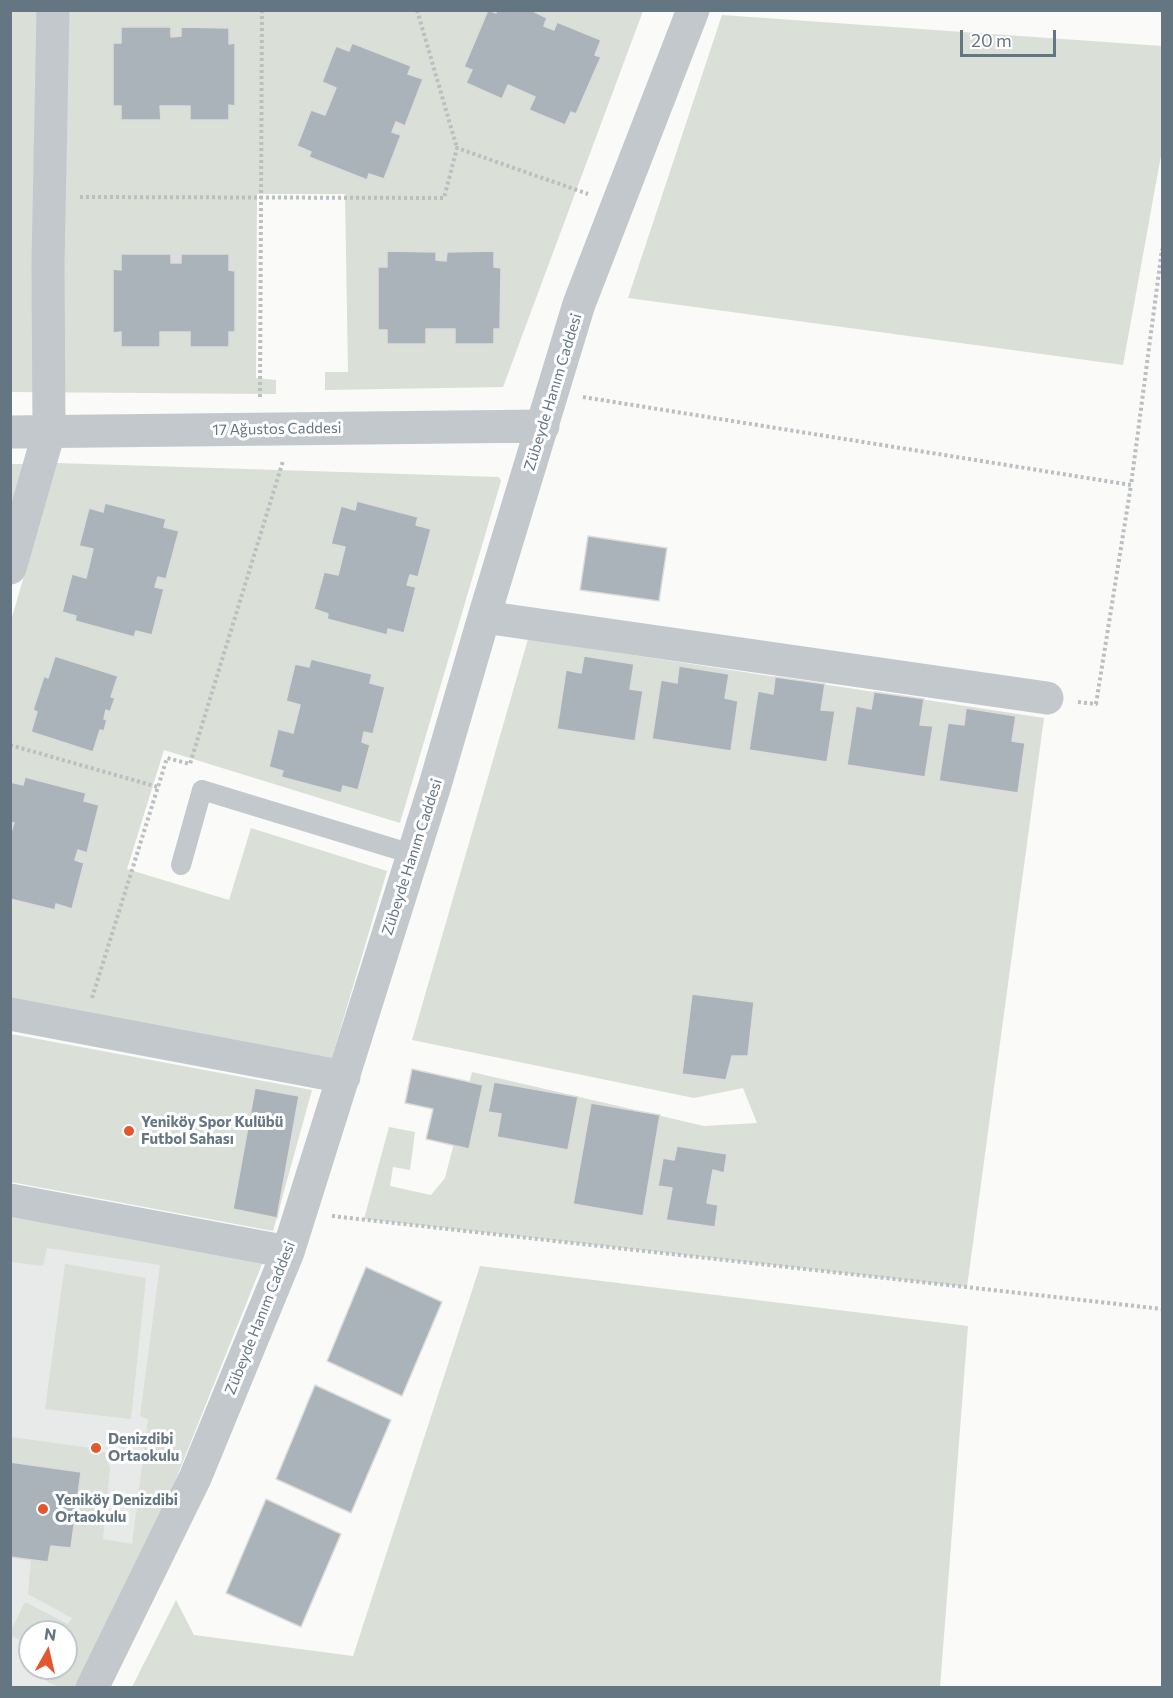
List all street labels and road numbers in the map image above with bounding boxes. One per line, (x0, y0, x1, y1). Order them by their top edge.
street label: Zübeyde Hanım Caddesi (520, 311, 586, 473)
street label: 17 Ağustos Caddesi (212, 419, 342, 439)
street label: Zübeyde Hanım Caddesi (378, 776, 446, 938)
street label: Zübeyde Hanım Caddesi (221, 1239, 299, 1397)

